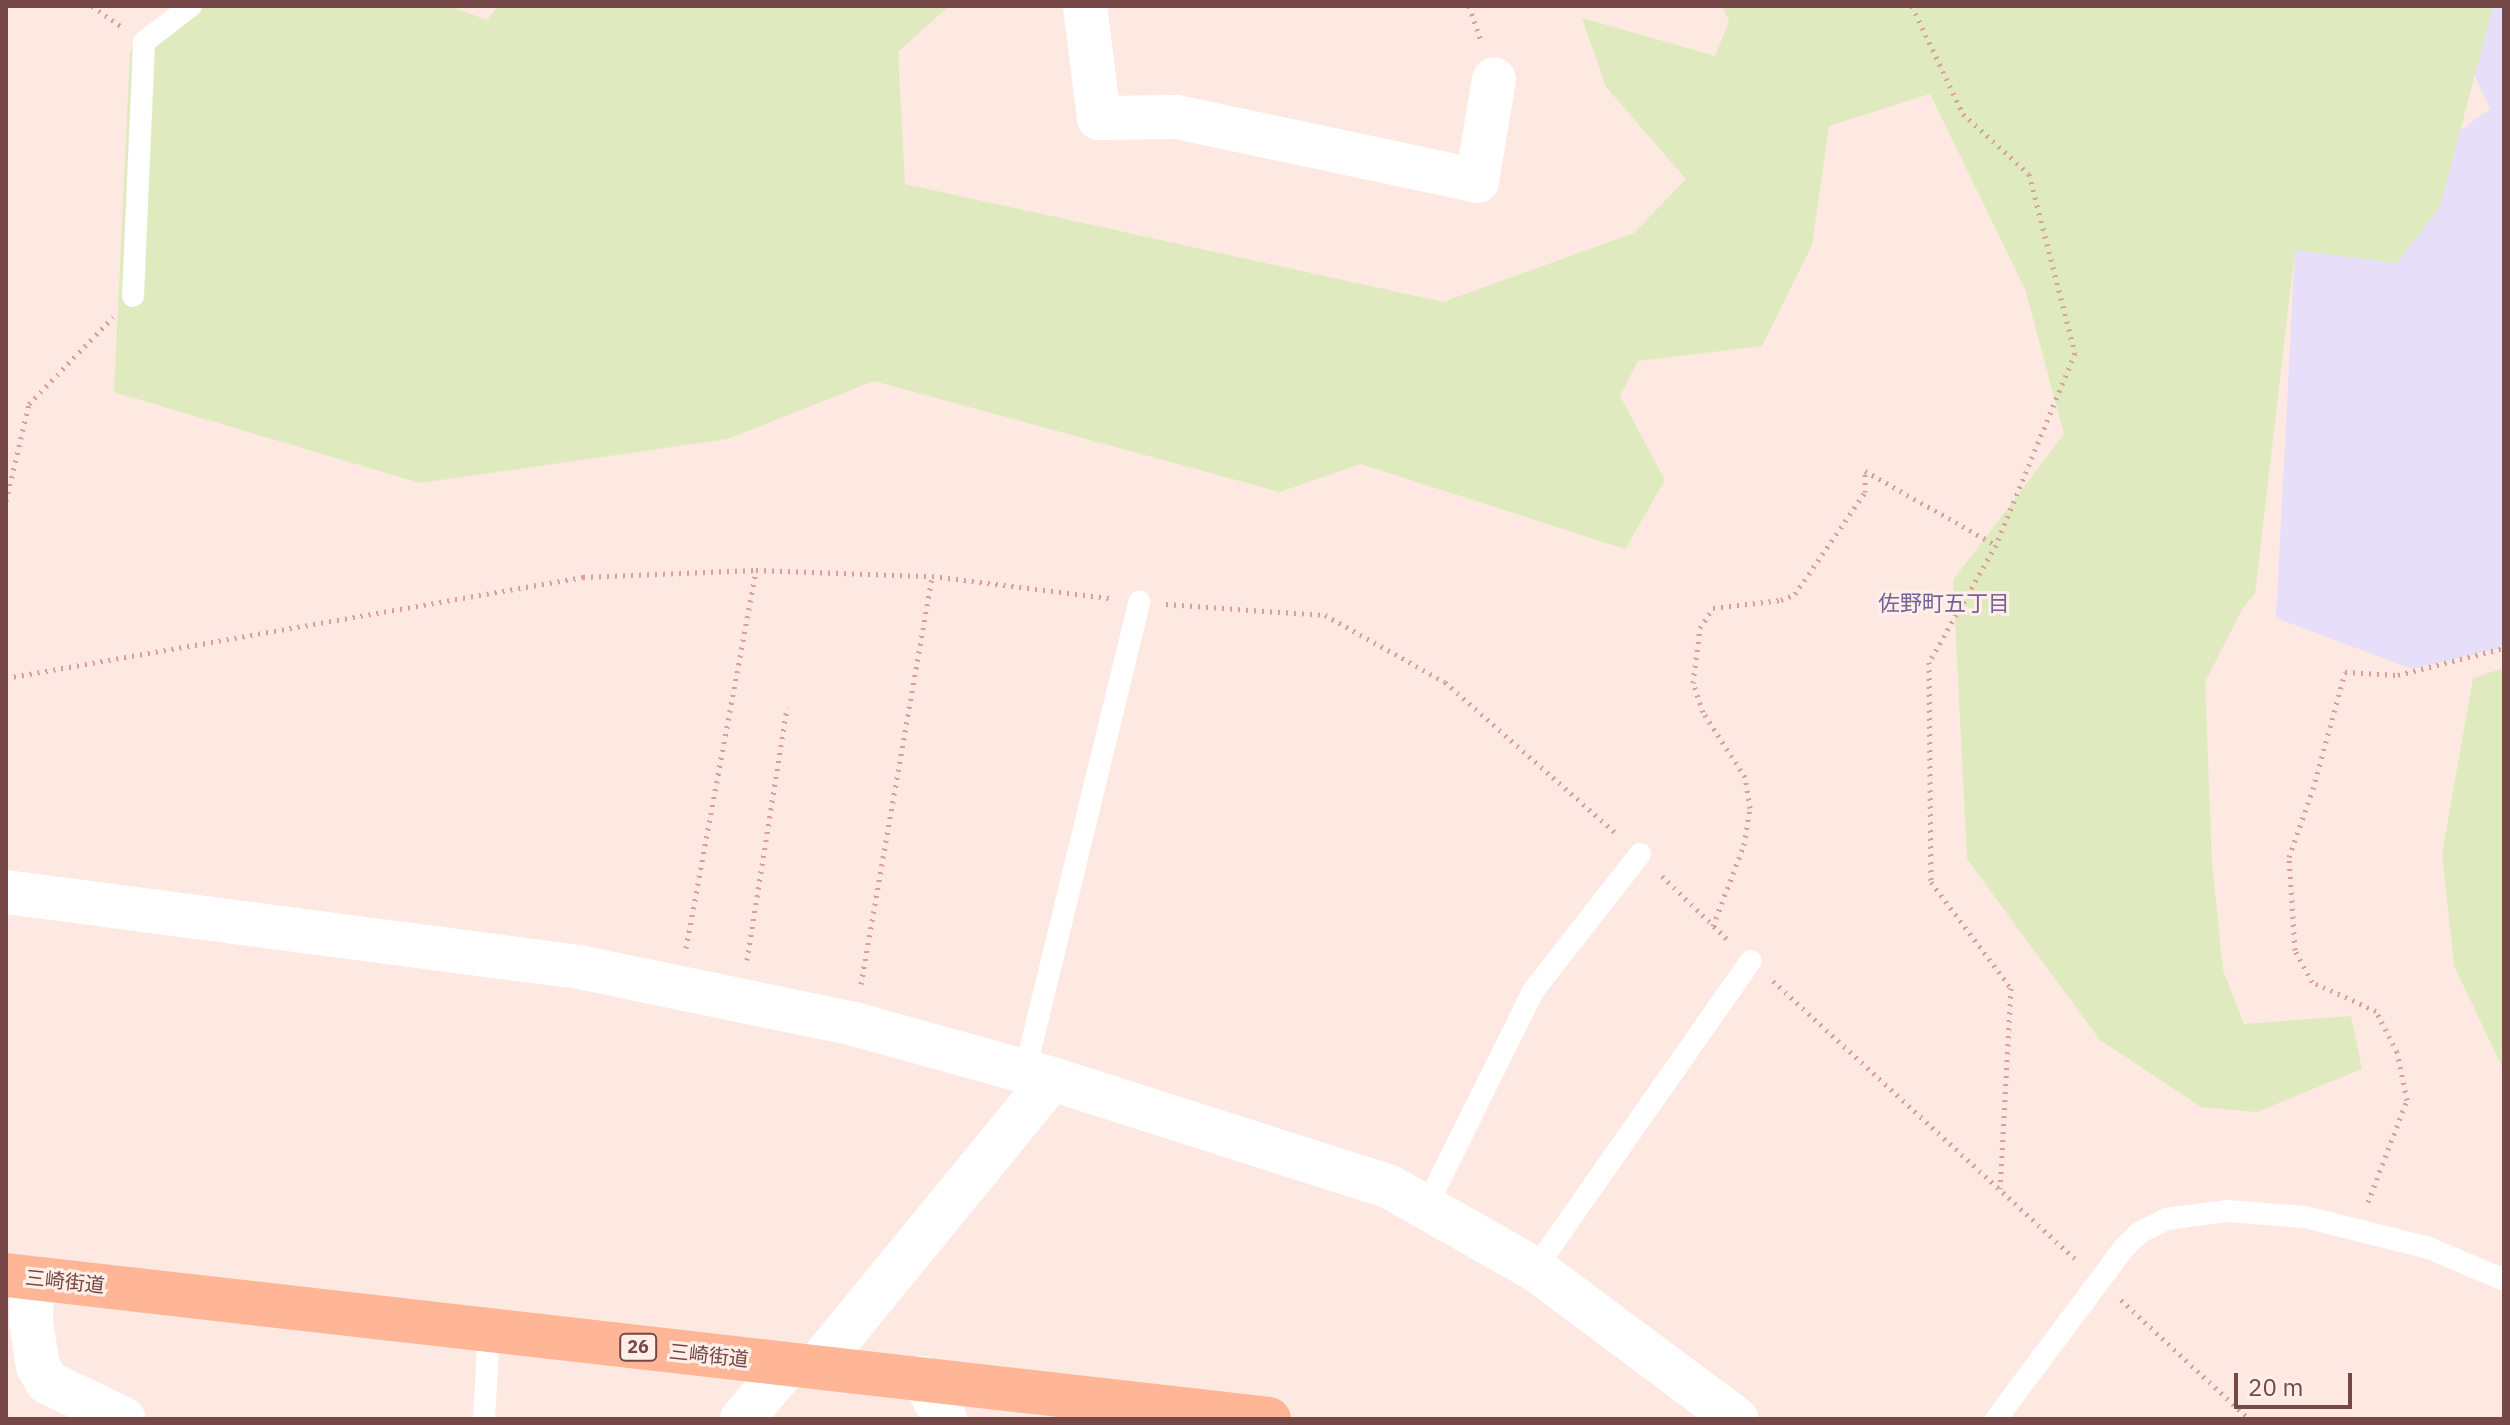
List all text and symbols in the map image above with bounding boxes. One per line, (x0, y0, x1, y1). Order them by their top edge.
district label: 佐野町五丁目 (1878, 590, 2010, 616)
street label: 三崎街道 (24, 1265, 106, 1297)
road number: 26 (618, 1333, 658, 1361)
street label: 三崎街道 (668, 1339, 750, 1371)
scale bar (2238, 1357, 2356, 1407)
text: 20 m (2248, 1371, 2303, 1403)

